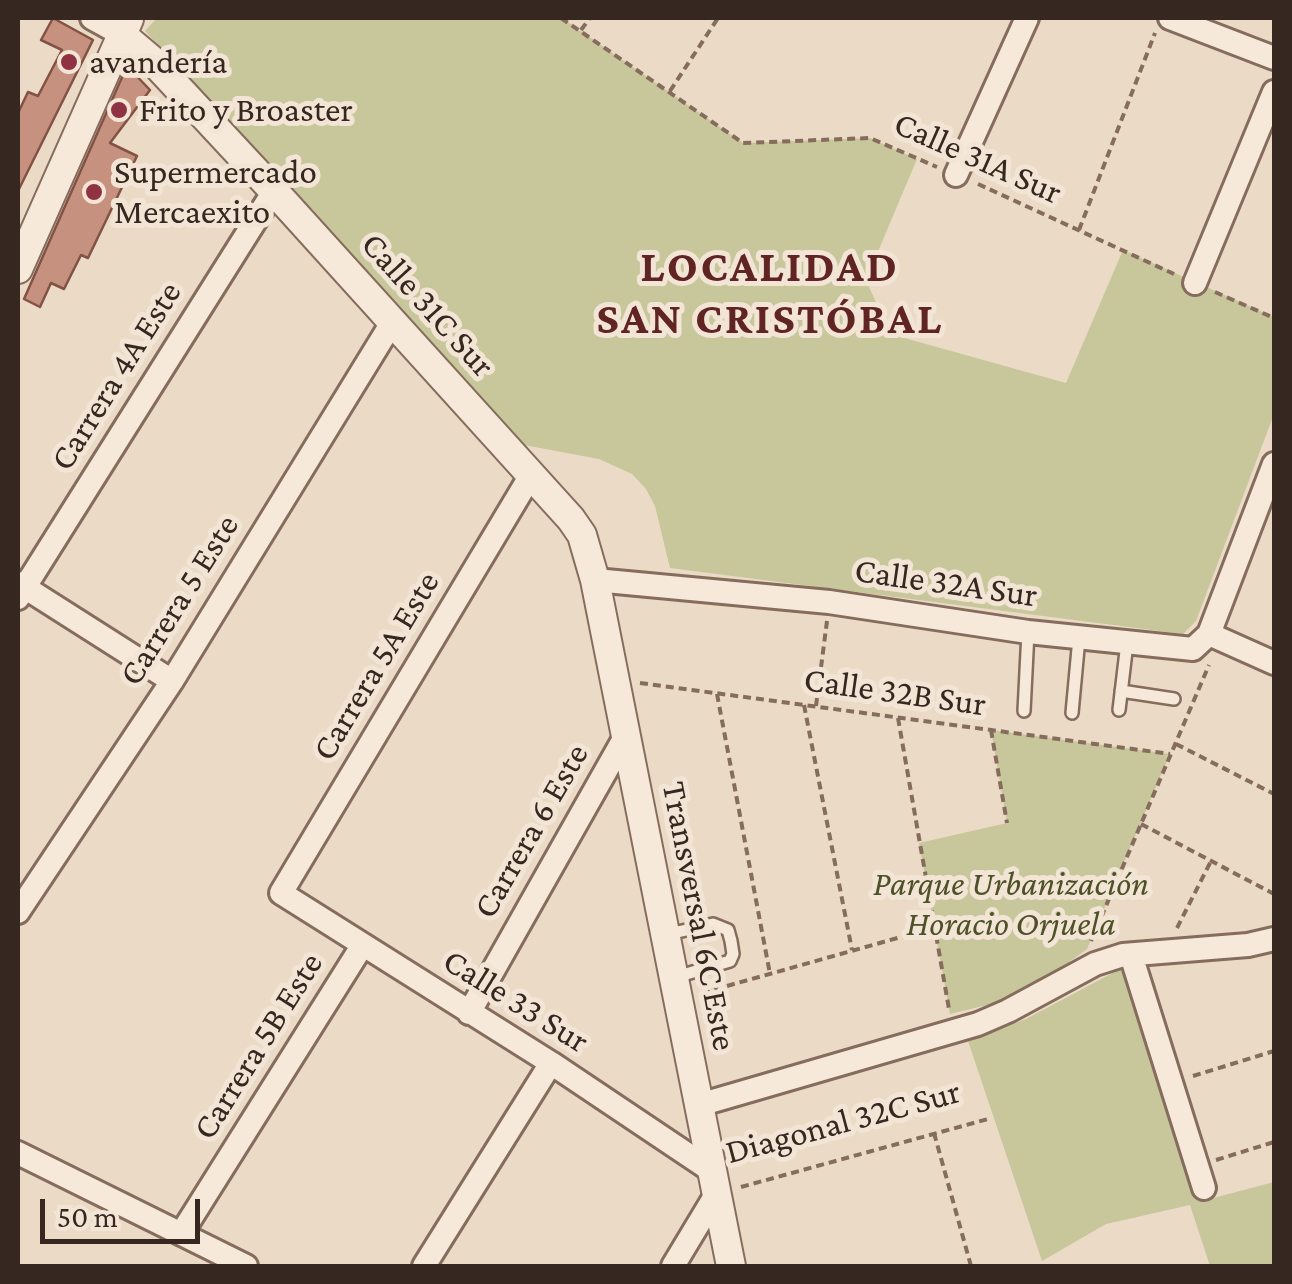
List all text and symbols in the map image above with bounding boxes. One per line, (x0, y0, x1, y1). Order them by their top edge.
place label: avandería (89, 41, 228, 83)
marker: avandería (58, 51, 80, 73)
place label: Frito y Broaster (139, 89, 353, 131)
marker: Frito y Broaster (108, 99, 130, 121)
street label: Calle 31A Sur (888, 102, 1068, 214)
place label: Supermercado Mercaexito (114, 151, 317, 233)
marker: Supermercado Mercaexito (83, 181, 105, 203)
street label: Calle 31C Sur (352, 224, 504, 386)
district label: LOCALIDAD SAN CRISTÓBAL (596, 240, 944, 346)
street label: Carrera 4A Este (41, 274, 191, 478)
street label: Carrera 5 Este (110, 507, 248, 693)
street label: Calle 32A Sur (852, 549, 1040, 617)
street label: Carrera 5A Este (303, 564, 449, 768)
street label: Calle 32B Sur (801, 658, 989, 726)
street label: Carrera 6 Este (464, 736, 598, 926)
street label: Transversal 6C Este (652, 778, 746, 1054)
park label: Parque Urbanización Horacio Orjuela (873, 863, 1149, 945)
street label: Calle 33 Sur (435, 940, 597, 1062)
street label: Carrera 5B Este (184, 945, 332, 1147)
street label: Diagonal 32C Sur (721, 1070, 965, 1174)
scale bar (45, 1179, 205, 1241)
text: 50 m (57, 1200, 118, 1233)

